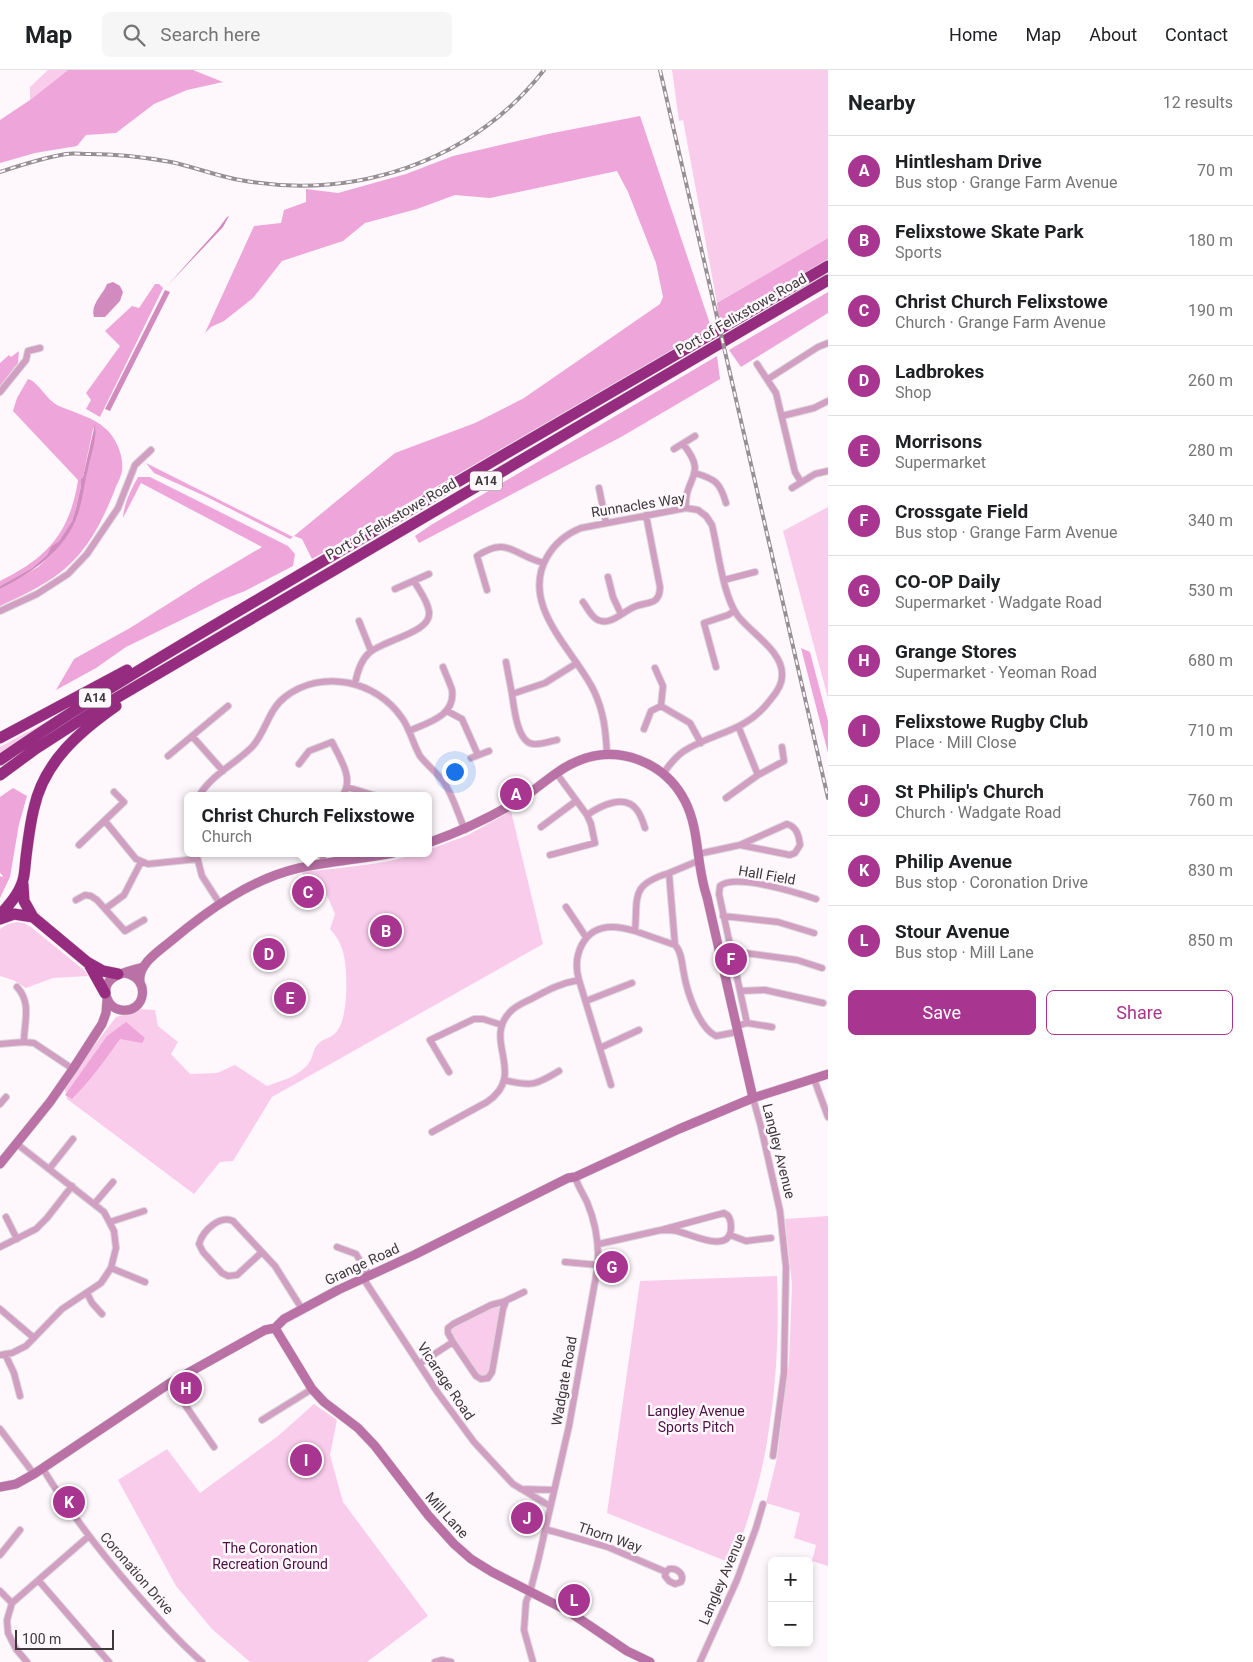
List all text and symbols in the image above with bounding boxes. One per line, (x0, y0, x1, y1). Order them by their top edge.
search box (102, 12, 452, 57)
text: Map (25, 21, 72, 49)
icon: search (120, 21, 148, 49)
text: Search here (160, 23, 260, 46)
text: Home (949, 24, 998, 45)
text: Map (1026, 24, 1061, 45)
text: About (1089, 24, 1137, 45)
text: Contact (1165, 24, 1228, 45)
text: Nearby (848, 91, 915, 115)
text: 12 results (1163, 93, 1233, 112)
text: Hintlesham Drive (895, 150, 1042, 173)
text: A (859, 161, 869, 180)
text: 70 m (1197, 161, 1233, 180)
text: Bus stop · Grange Farm Avenue (895, 173, 1118, 192)
text: Felixstowe Skate Park (895, 220, 1084, 243)
text: B (859, 231, 869, 250)
text: 180 m (1188, 231, 1233, 250)
text: Sports (895, 243, 942, 262)
street label: Port of Felixstowe Road (673, 270, 809, 358)
text: Christ Church Felixstowe (895, 290, 1108, 313)
text: C (859, 301, 869, 320)
text: 190 m (1188, 301, 1233, 320)
text: Church · Grange Farm Avenue (895, 313, 1106, 332)
text: Ladbrokes (895, 360, 984, 383)
text: D (859, 371, 869, 390)
text: 260 m (1188, 371, 1233, 390)
text: Shop (895, 383, 931, 402)
text: Morrisons (895, 430, 982, 453)
text: E (860, 441, 869, 460)
text: 280 m (1188, 441, 1233, 460)
text: Supermarket (895, 453, 986, 472)
road number: A14 (470, 472, 502, 491)
street label: Port of Felixstowe Road (323, 475, 459, 563)
street label: Runnacles Way (590, 490, 686, 520)
text: Crossgate Field (895, 500, 1028, 523)
text: F (860, 511, 868, 530)
text: 340 m (1188, 511, 1233, 530)
text: Bus stop · Grange Farm Avenue (895, 523, 1118, 542)
text: CO-OP Daily (895, 570, 1000, 593)
text: G (859, 581, 869, 600)
text: 530 m (1188, 581, 1233, 600)
text: Supermarket · Wadgate Road (895, 593, 1102, 612)
text: Grange Stores (895, 640, 1017, 663)
text: H (858, 651, 870, 670)
text: 680 m (1188, 651, 1233, 670)
text: Supermarket · Yeoman Road (895, 663, 1097, 682)
road number: A14 (79, 688, 111, 708)
text: Felixstowe Rugby Club (895, 710, 1088, 733)
text: I (862, 721, 866, 740)
text: 710 m (1188, 721, 1233, 740)
text: Place · Mill Close (895, 733, 1016, 752)
your location (442, 759, 468, 785)
pin: A (500, 775, 532, 813)
text: St Philip's Church (895, 780, 1044, 803)
text: J (860, 791, 868, 810)
text: 760 m (1188, 791, 1233, 810)
popup (184, 792, 432, 857)
text: Church · Wadgate Road (895, 803, 1061, 822)
text: Christ Church Felixstowe (202, 804, 414, 827)
text: Church (202, 827, 252, 846)
text: Philip Avenue (895, 850, 1012, 873)
text: K (859, 861, 869, 880)
text: 830 m (1188, 861, 1233, 880)
street label: Hall Field (737, 862, 797, 888)
pin: C (292, 873, 324, 911)
text: Bus stop · Coronation Drive (895, 873, 1088, 892)
pin: B (370, 912, 402, 950)
text: Stour Avenue (895, 920, 1010, 943)
text: L (860, 931, 868, 950)
text: 850 m (1188, 931, 1233, 950)
pin: D (253, 935, 285, 973)
pin: F (715, 940, 747, 978)
text: Bus stop · Mill Lane (895, 943, 1034, 962)
pin: E (274, 979, 306, 1017)
button: Save (848, 990, 1036, 1035)
button: Share (1046, 990, 1233, 1035)
street label: Langley Avenue (759, 1102, 799, 1200)
street label: Grange Road (322, 1240, 402, 1288)
pin: G (596, 1248, 628, 1286)
street label: Wadgate Road (548, 1335, 580, 1427)
street label: Vicarage Road (414, 1339, 478, 1423)
pin: H (170, 1369, 202, 1407)
park label: Langley Avenue Sports Pitch (647, 1403, 745, 1435)
pin: I (290, 1441, 322, 1479)
pin: K (53, 1483, 85, 1521)
street label: Mill Lane (422, 1489, 472, 1541)
pin: J (511, 1499, 543, 1537)
street label: Thorn Way (576, 1519, 644, 1555)
street label: Coronation Drive (97, 1529, 177, 1617)
street label: Langley Avenue (696, 1531, 748, 1627)
park label: The Coronation Recreation Ground (212, 1540, 328, 1572)
map controls (768, 1557, 813, 1647)
button: + (768, 1557, 813, 1602)
pin: L (558, 1581, 590, 1619)
button: − (768, 1602, 813, 1647)
scale bar (15, 1627, 114, 1650)
text: 100 m (22, 1631, 61, 1647)

